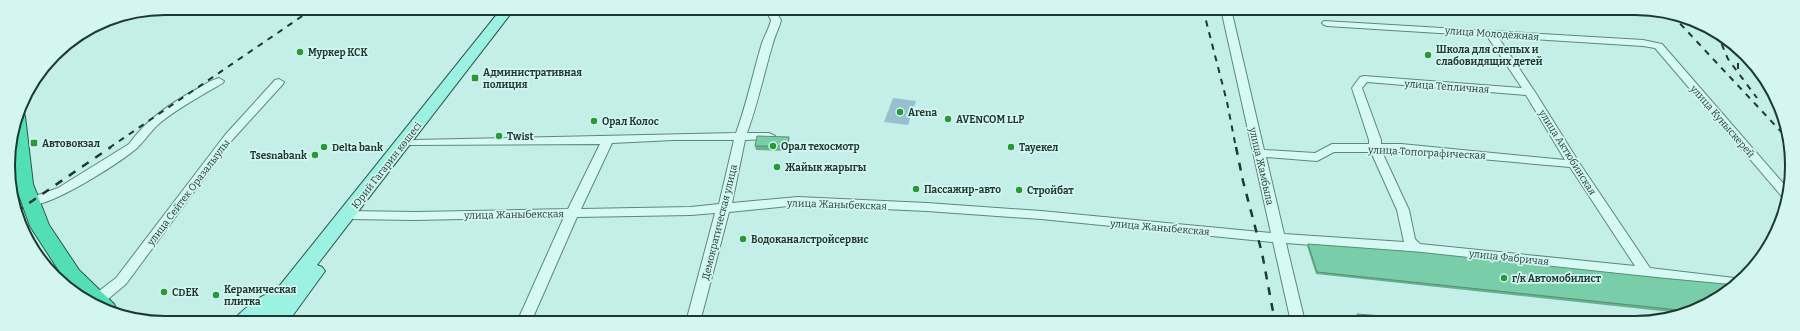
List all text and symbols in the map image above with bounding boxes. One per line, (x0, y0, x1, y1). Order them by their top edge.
street label: улица Молодёжная (1443, 25, 1540, 43)
place label: Школа для слепых и слабовидящих детей (1436, 44, 1543, 68)
marker: Муркер КСК (295, 47, 305, 57)
place label: Муркер КСК (308, 47, 368, 59)
marker: Школа для слепых и слабовидящих детей (1423, 50, 1433, 60)
place label: Административная полиция (483, 67, 582, 91)
marker: Административная полиция (470, 73, 480, 83)
street label: улица Тепличная (1403, 78, 1490, 96)
street label: улица Куныскерей (1687, 82, 1757, 161)
street label: улица Актюбинская (1536, 106, 1599, 198)
marker: Arena (895, 107, 905, 117)
place label: Arena (908, 107, 937, 119)
marker: AVENCOM LLP (943, 114, 953, 124)
place label: AVENCOM LLP (956, 114, 1024, 126)
marker: Орал Колос (589, 116, 599, 126)
place label: Орал Колос (602, 116, 659, 128)
street label: Юрий Гагарин көшесі (349, 120, 424, 211)
street label: улица Жамбыла (1246, 125, 1277, 207)
marker: Twist (494, 131, 504, 141)
place label: Twist (507, 131, 533, 143)
street label: улица Сейтек Оразалыулы (144, 137, 233, 249)
marker: Автовокзал (29, 138, 39, 148)
place label: Автовокзал (42, 138, 101, 150)
marker: Орал техосмотр (768, 141, 778, 151)
place label: Орал техосмотр (781, 141, 860, 153)
marker: Delta bank (319, 142, 329, 152)
place label: Delta bank (332, 142, 383, 154)
marker: Тауекел (1006, 142, 1016, 152)
place label: Тауекел (1019, 142, 1059, 154)
street label: улица Топографическая (1367, 144, 1486, 162)
place label: Tsesnabank (250, 150, 307, 162)
marker: Tsesnabank (310, 150, 320, 160)
marker: Жайык жарыгы (772, 162, 782, 172)
place label: Жайык жарыгы (785, 162, 867, 174)
street label: Демократическая улица (700, 163, 740, 281)
marker: Пассажир-авто (911, 184, 921, 194)
place label: Пассажир-авто (924, 184, 1001, 196)
marker: Стройбат (1014, 185, 1024, 195)
place label: Стройбат (1027, 185, 1074, 197)
street label: улица Жаныбекская (786, 196, 888, 213)
street label: улица Жаныбекская (463, 207, 564, 222)
street label: улица Жаныбекская (1109, 217, 1211, 238)
marker: Водоканалстройсервис (738, 234, 748, 244)
place label: Водоканалстройсервис (751, 234, 869, 246)
street label: улица Фабричая (1467, 247, 1550, 268)
marker: г/к Автомобилист (1499, 273, 1509, 283)
place label: г/к Автомобилист (1512, 273, 1602, 285)
place label: Керамическая плитка (224, 284, 297, 308)
marker: CDEK (159, 287, 169, 297)
place label: CDEK (172, 287, 200, 299)
marker: Керамическая плитка (211, 290, 221, 300)

